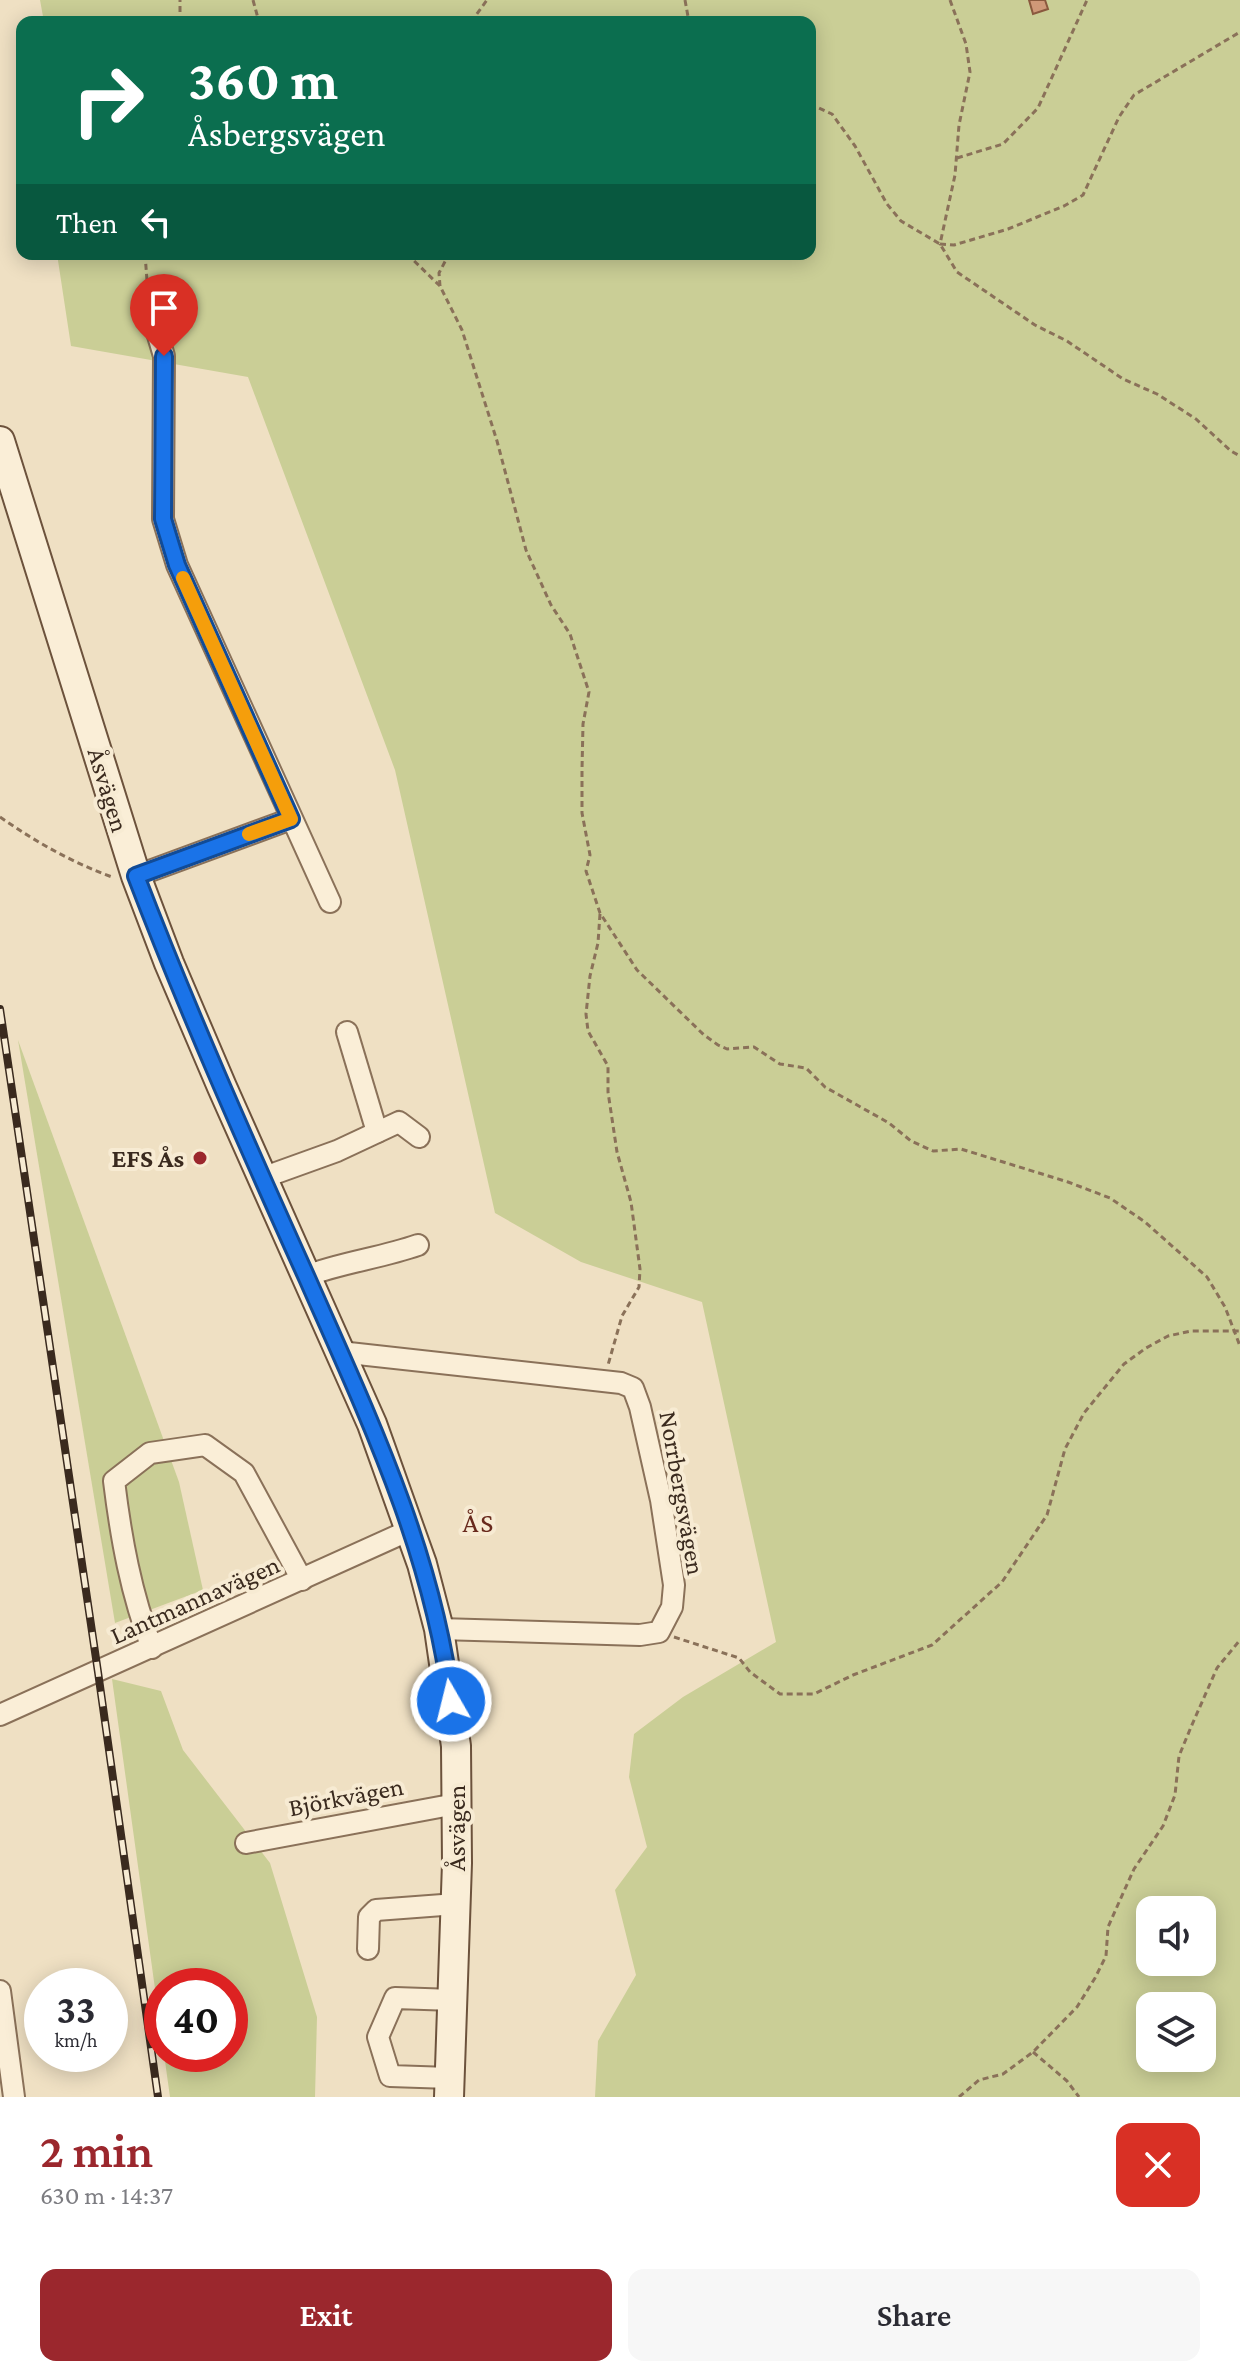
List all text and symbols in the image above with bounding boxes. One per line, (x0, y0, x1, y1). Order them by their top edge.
icon: right (56, 48, 160, 152)
text: 360 m (188, 49, 338, 111)
text: Åsbergsvägen (188, 114, 385, 154)
icon: left (134, 200, 178, 244)
text: Then (56, 206, 118, 239)
pin (130, 274, 198, 356)
icon: arrive (142, 286, 186, 330)
street label: Åsvägen (81, 744, 135, 836)
place label: EFS Ås (112, 1144, 184, 1173)
marker: EFS Ås (191, 1149, 209, 1167)
street label: Norrbergsvägen (653, 1409, 711, 1577)
district label: ÅS (463, 1507, 495, 1538)
street label: Lantmannavägen (106, 1550, 284, 1650)
position arrow (409, 1659, 493, 1743)
street label: Björkvägen (286, 1772, 406, 1822)
street label: Åsvägen (442, 1785, 471, 1871)
map controls (1136, 1896, 1216, 2072)
button: sound (1136, 1896, 1216, 1976)
speed limit sign: 40 (144, 1968, 248, 2072)
text: 33 (57, 1987, 95, 2032)
button: layers (1136, 1992, 1216, 2072)
text: km/h (54, 2029, 98, 2051)
button: close (1116, 2123, 1200, 2207)
text: 2 min (40, 2124, 153, 2177)
text: 630 m · 14:37 (40, 2181, 173, 2210)
button: Exit (40, 2269, 612, 2361)
button: Share (628, 2269, 1200, 2361)

